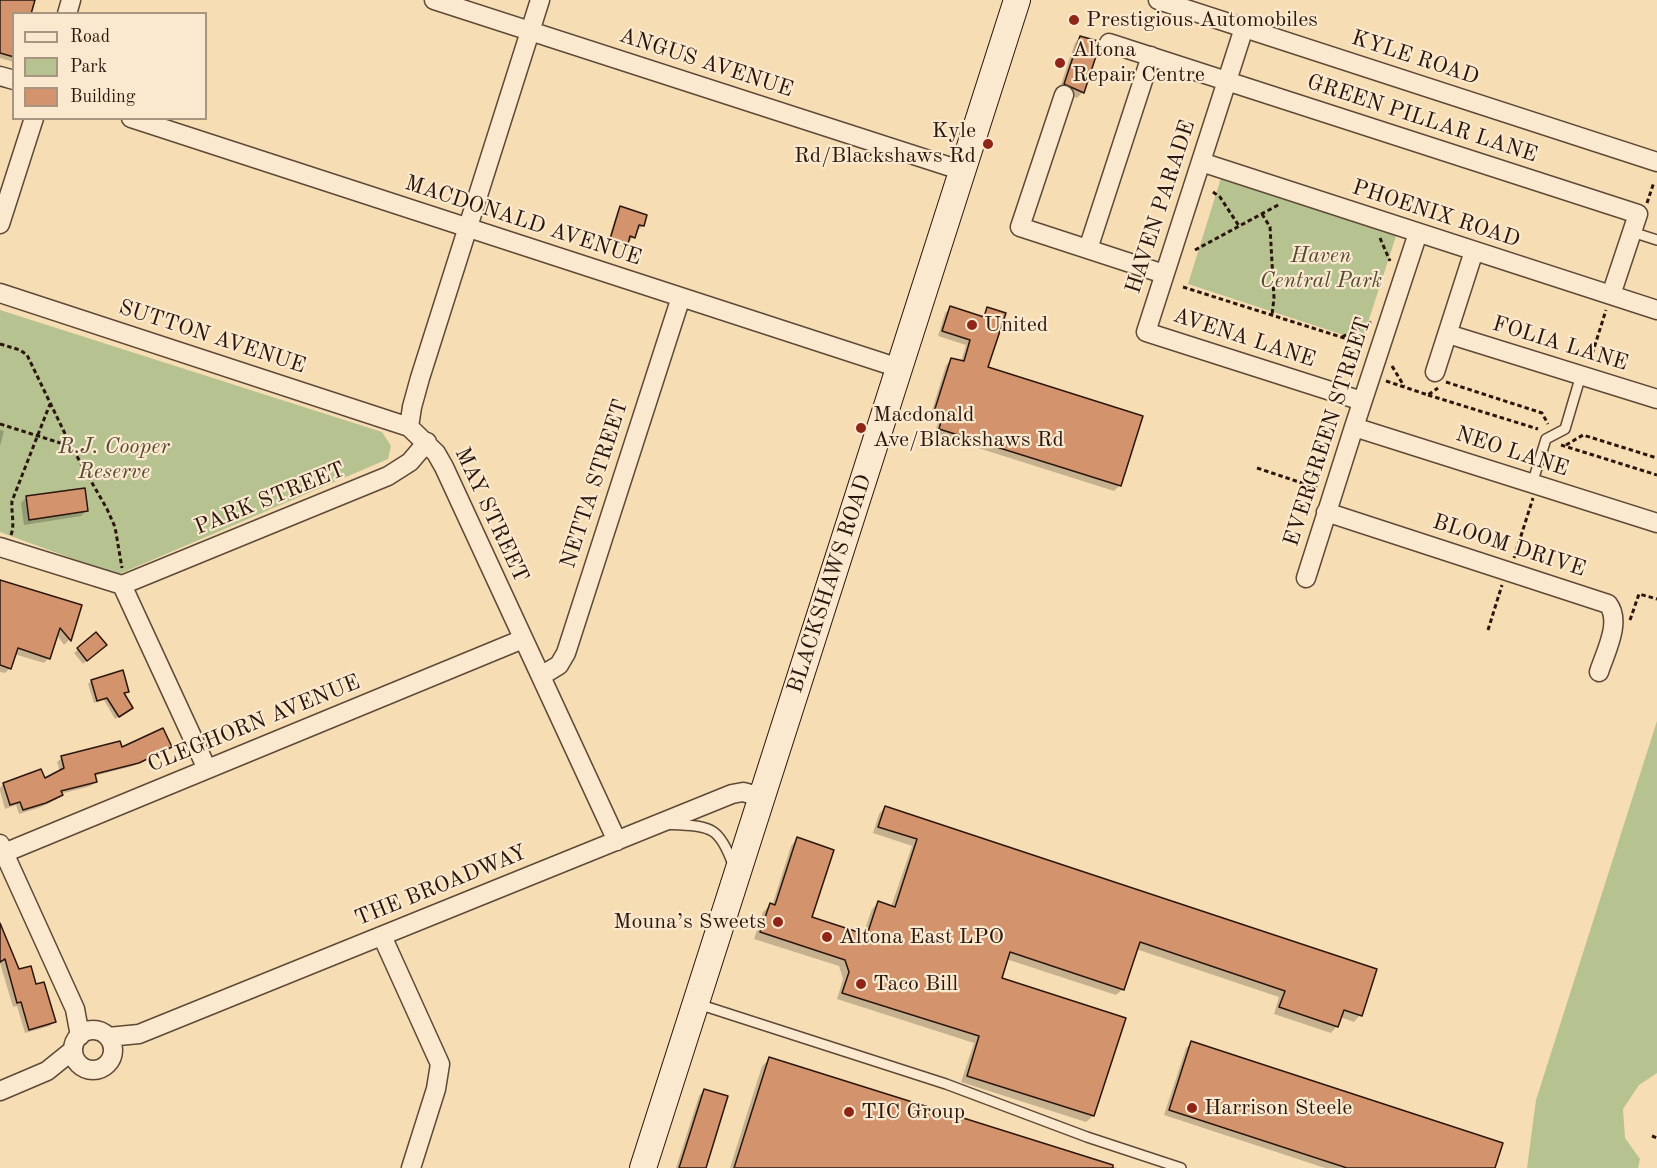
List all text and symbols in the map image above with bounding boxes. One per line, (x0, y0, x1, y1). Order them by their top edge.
place label: Prestigious Automobiles (1086, 7, 1318, 33)
legend (12, 12, 207, 120)
marker: Prestigious Automobiles (1067, 13, 1081, 27)
street label: ANGUS AVENUE (616, 22, 796, 104)
street label: KYLE ROAD (1348, 25, 1482, 91)
text: Road (70, 28, 110, 46)
place label: Altona Repair Centre (1072, 37, 1205, 88)
marker: Altona Repair Centre (1053, 56, 1067, 70)
text: Park (70, 58, 107, 76)
street label: GREEN PILLAR LANE (1304, 69, 1540, 169)
text: Building (70, 88, 135, 106)
street label: HAVEN PARADE (1120, 117, 1202, 297)
place label: Kyle Rd/Blackshaws Rd (794, 118, 976, 170)
marker: Kyle Rd/Blackshaws Rd (981, 137, 995, 151)
street label: MACDONALD AVENUE (401, 170, 645, 272)
street label: PHOENIX ROAD (1349, 174, 1523, 254)
park label: Haven Central Park (1260, 243, 1382, 294)
street label: SUTTON AVENUE (115, 294, 309, 380)
street label: AVENA LANE (1169, 303, 1319, 373)
street label: FOLIA LANE (1489, 311, 1631, 377)
place label: United (984, 312, 1048, 338)
street label: EVERGREEN STREET (1278, 314, 1378, 550)
marker: United (965, 318, 979, 332)
street label: NETTA STREET (555, 396, 635, 572)
place label: Macdonald Ave/Blackshaws Rd (873, 402, 1064, 454)
marker: Macdonald Ave/Blackshaws Rd (854, 421, 868, 435)
street label: NEO LANE (1452, 421, 1572, 483)
park label: R.J. Cooper Reserve (58, 434, 170, 486)
street label: MAY STREET (448, 443, 534, 587)
street label: PARK STREET (191, 457, 349, 541)
street label: BLACKSHAWS ROAD (782, 471, 878, 697)
street label: BLOOM DRIVE (1429, 509, 1589, 583)
street label: CLEGHORN AVENUE (144, 669, 364, 779)
street label: THE BROADWAY (351, 840, 531, 932)
place label: Mouna’s Sweets (613, 909, 766, 935)
marker: Mouna’s Sweets (771, 915, 785, 929)
place label: Altona East LPO (839, 924, 1004, 950)
marker: Altona East LPO (820, 930, 834, 944)
place label: Taco Bill (873, 971, 958, 997)
marker: Taco Bill (854, 977, 868, 991)
place label: Harrison Steele (1204, 1095, 1352, 1121)
place label: TIC Group (861, 1099, 965, 1125)
marker: Harrison Steele (1185, 1101, 1199, 1115)
marker: TIC Group (842, 1105, 856, 1119)

